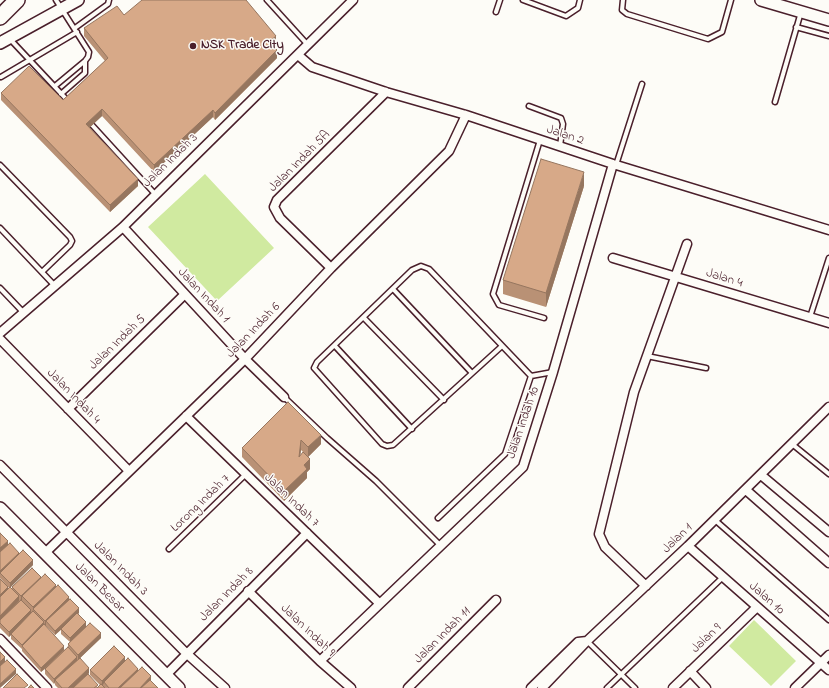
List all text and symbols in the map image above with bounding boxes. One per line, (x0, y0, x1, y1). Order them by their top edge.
place label: NSK Trade City (201, 38, 284, 54)
marker: NSK Trade City (188, 41, 198, 51)
street label: Jalan 2 (544, 123, 586, 149)
street label: Jalan Indah 5A (266, 128, 334, 196)
street label: Jalan Indah 3 (140, 131, 202, 191)
street label: Jalan Indah 1 (174, 265, 232, 327)
street label: Jalan 4 (704, 266, 744, 292)
street label: Jalan Indah 6 (224, 300, 284, 362)
street label: Jalan Indah 5 (86, 312, 150, 374)
street label: Jalan Indah 4 (43, 366, 103, 428)
street label: Jalan Indah 10 (504, 385, 544, 461)
street label: Jalan Indah 7 (260, 471, 322, 531)
street label: Lorong Indah 7 (168, 472, 234, 536)
street label: Jalan 1 (660, 521, 696, 557)
street label: Jalan Indah 3 (89, 538, 151, 600)
street label: Jalan Besar (71, 560, 127, 616)
street label: Jalan Indah 8 (197, 565, 257, 625)
street label: Jalan 10 (745, 579, 787, 619)
street label: Jalan Indah 9 (277, 601, 337, 661)
street label: Jalan Indah 11 (411, 604, 475, 668)
street label: Jalan 9 (689, 621, 725, 657)

